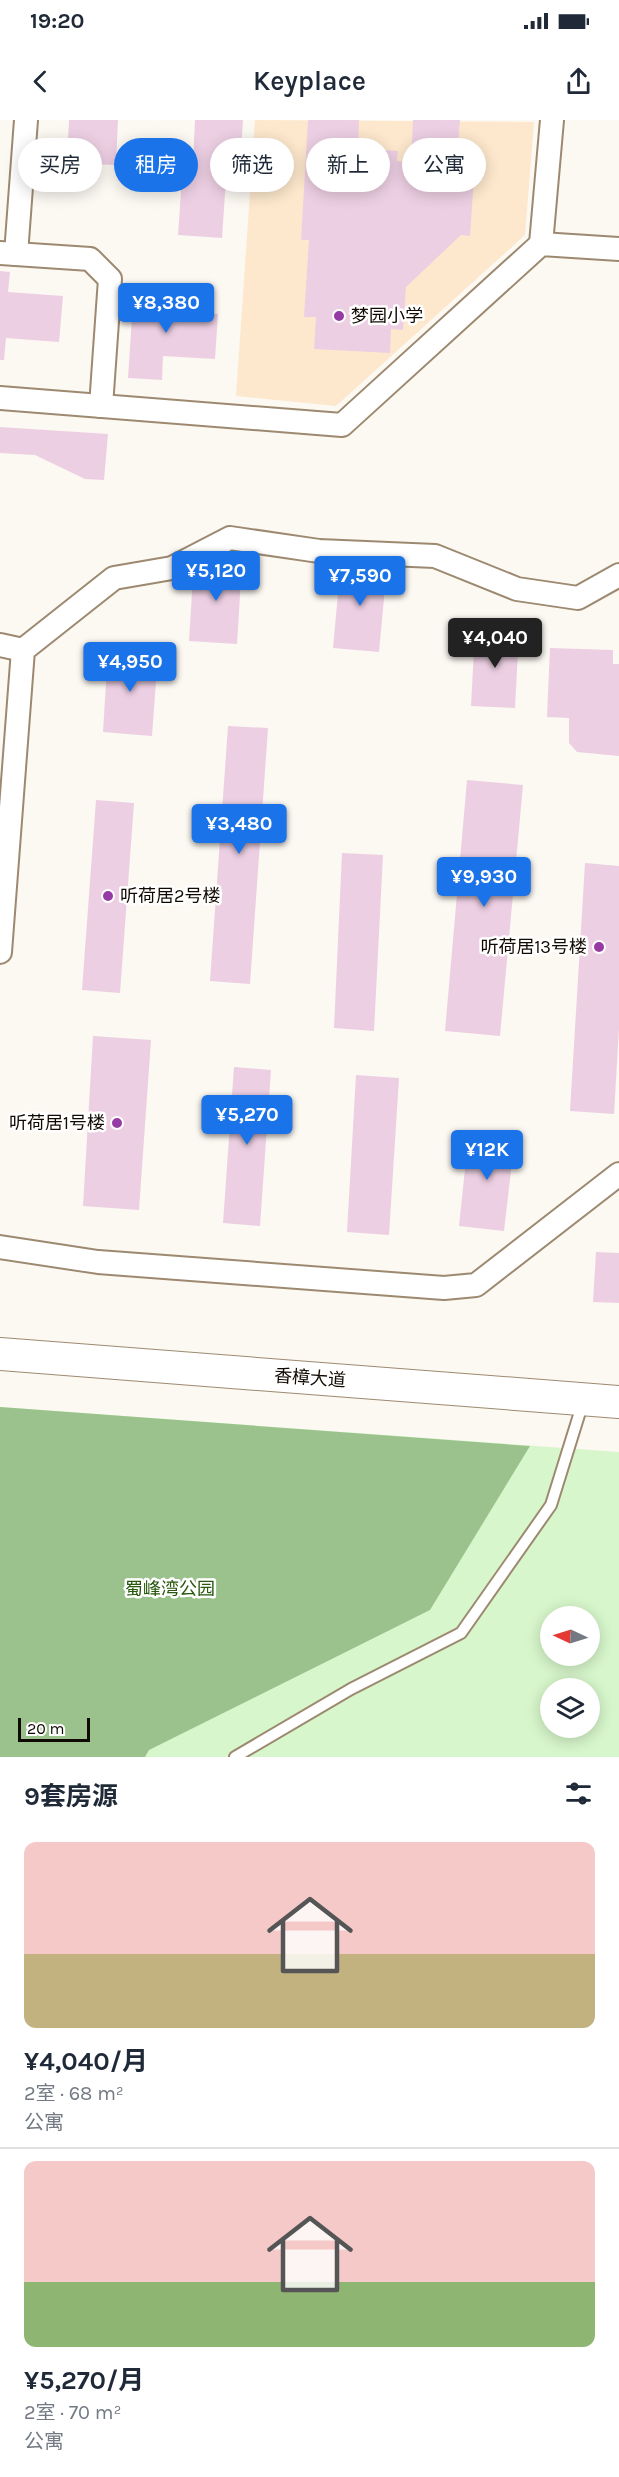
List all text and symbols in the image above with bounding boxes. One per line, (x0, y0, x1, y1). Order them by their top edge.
text: 19:20 (30, 8, 84, 34)
icon: back (24, 65, 57, 98)
text: Keyplace (253, 65, 366, 97)
icon: share (562, 65, 595, 98)
chip: 买房 (18, 138, 102, 192)
chip: 租房 (114, 138, 198, 192)
chip: 筛选 (210, 138, 294, 192)
chip: 新上 (306, 138, 390, 192)
chip: 公寓 (402, 138, 486, 192)
pin: ¥8,380 (117, 283, 215, 334)
text: ¥8,380 (132, 291, 200, 314)
place label: 梦园小学 (351, 305, 423, 327)
marker: 梦园小学 (332, 309, 346, 323)
pin: ¥5,120 (167, 551, 265, 602)
pin: ¥7,590 (311, 556, 409, 607)
text: ¥5,120 (186, 559, 246, 582)
text: ¥7,590 (328, 564, 392, 587)
pin: ¥4,040 (446, 618, 544, 669)
text: ¥4,040 (462, 626, 528, 649)
pin: ¥4,950 (81, 642, 179, 693)
text: ¥4,950 (97, 650, 163, 673)
pin: ¥3,480 (190, 804, 288, 855)
text: ¥3,480 (206, 812, 272, 835)
pin: ¥9,930 (435, 857, 533, 908)
text: ¥9,930 (451, 865, 517, 888)
place label: 听荷居2号楼 (120, 885, 220, 907)
marker: 听荷居2号楼 (101, 889, 115, 903)
place label: 听荷居13号楼 (480, 936, 587, 958)
marker: 听荷居13号楼 (592, 940, 606, 954)
pin: ¥5,270 (198, 1095, 296, 1146)
text: ¥5,270 (215, 1103, 279, 1126)
place label: 听荷居1号楼 (9, 1112, 105, 1134)
marker: 听荷居1号楼 (110, 1116, 124, 1130)
pin: ¥12K (451, 1130, 523, 1181)
text: ¥12K (465, 1138, 509, 1161)
street label: 香樟大道 (273, 1365, 347, 1391)
park label: 蜀峰湾公园 (125, 1578, 215, 1600)
north arrow (540, 1606, 600, 1666)
map controls (540, 1606, 600, 1738)
button: layers (540, 1678, 600, 1738)
scale bar (18, 1715, 90, 1742)
text: 20 m (27, 1719, 65, 1738)
icon: filters (562, 1777, 595, 1810)
text: 9套房源 (24, 1781, 118, 1812)
icon: home (256, 1881, 364, 1989)
text: ¥4,040/月 (24, 2046, 148, 2077)
text: 2室 · 68 m² (24, 2082, 124, 2105)
text: 公寓 (24, 2111, 64, 2134)
icon: home (256, 2200, 364, 2308)
text: ¥5,270/月 (24, 2365, 144, 2396)
text: 2室 · 70 m² (24, 2401, 121, 2424)
text: 公寓 (24, 2430, 64, 2453)

